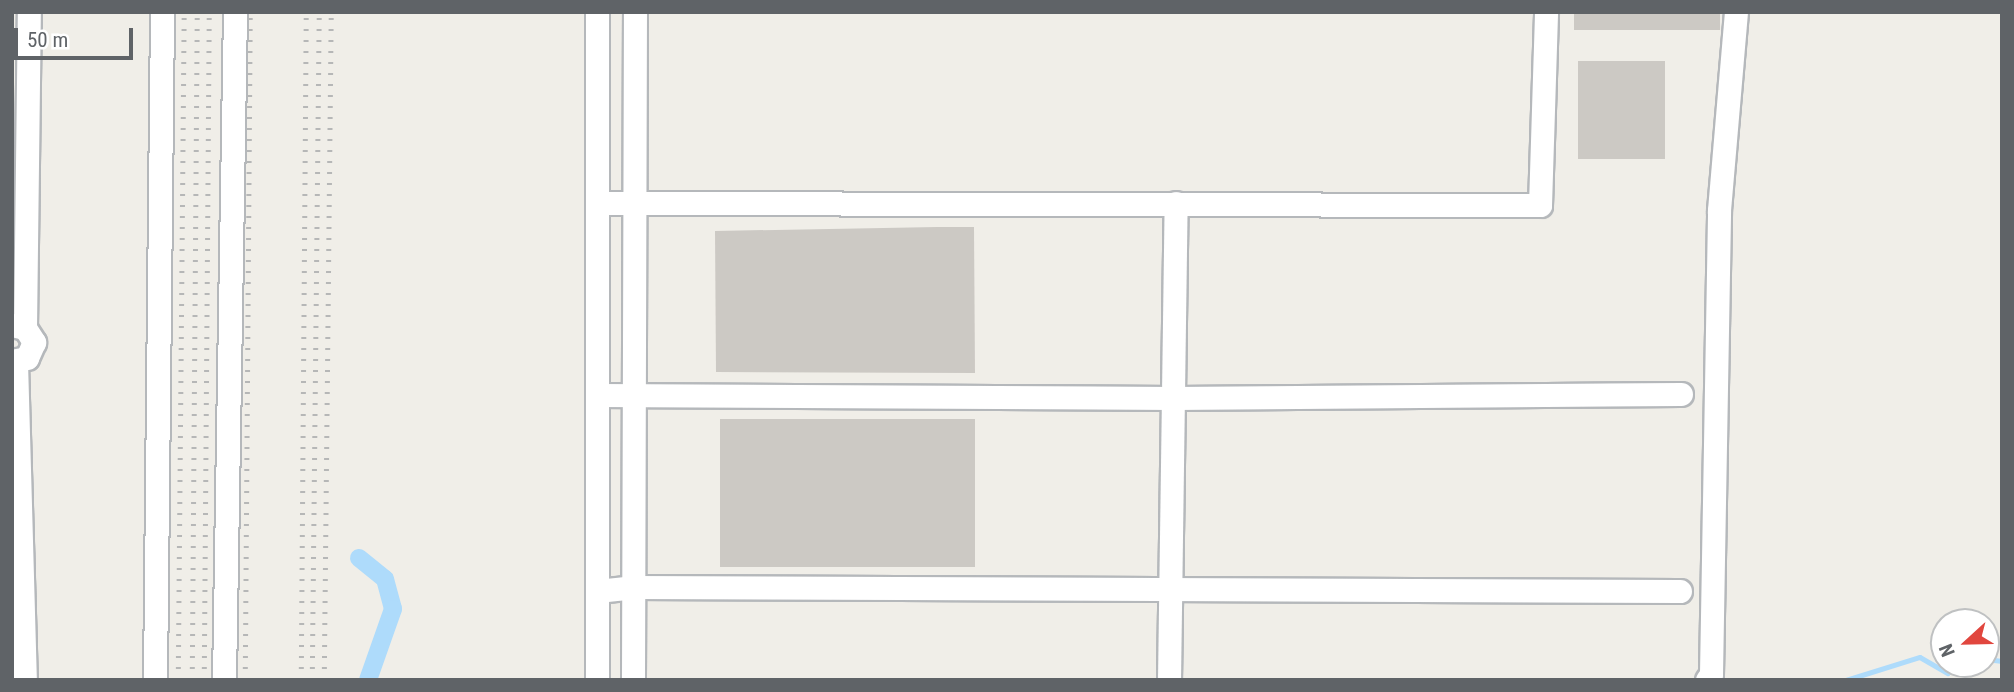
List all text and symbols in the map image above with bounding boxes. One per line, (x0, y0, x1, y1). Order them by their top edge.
scale bar (18, 14, 136, 58)
text: 50 m (27, 28, 68, 52)
north arrow (1930, 608, 2000, 678)
text: N (1934, 641, 1960, 660)

